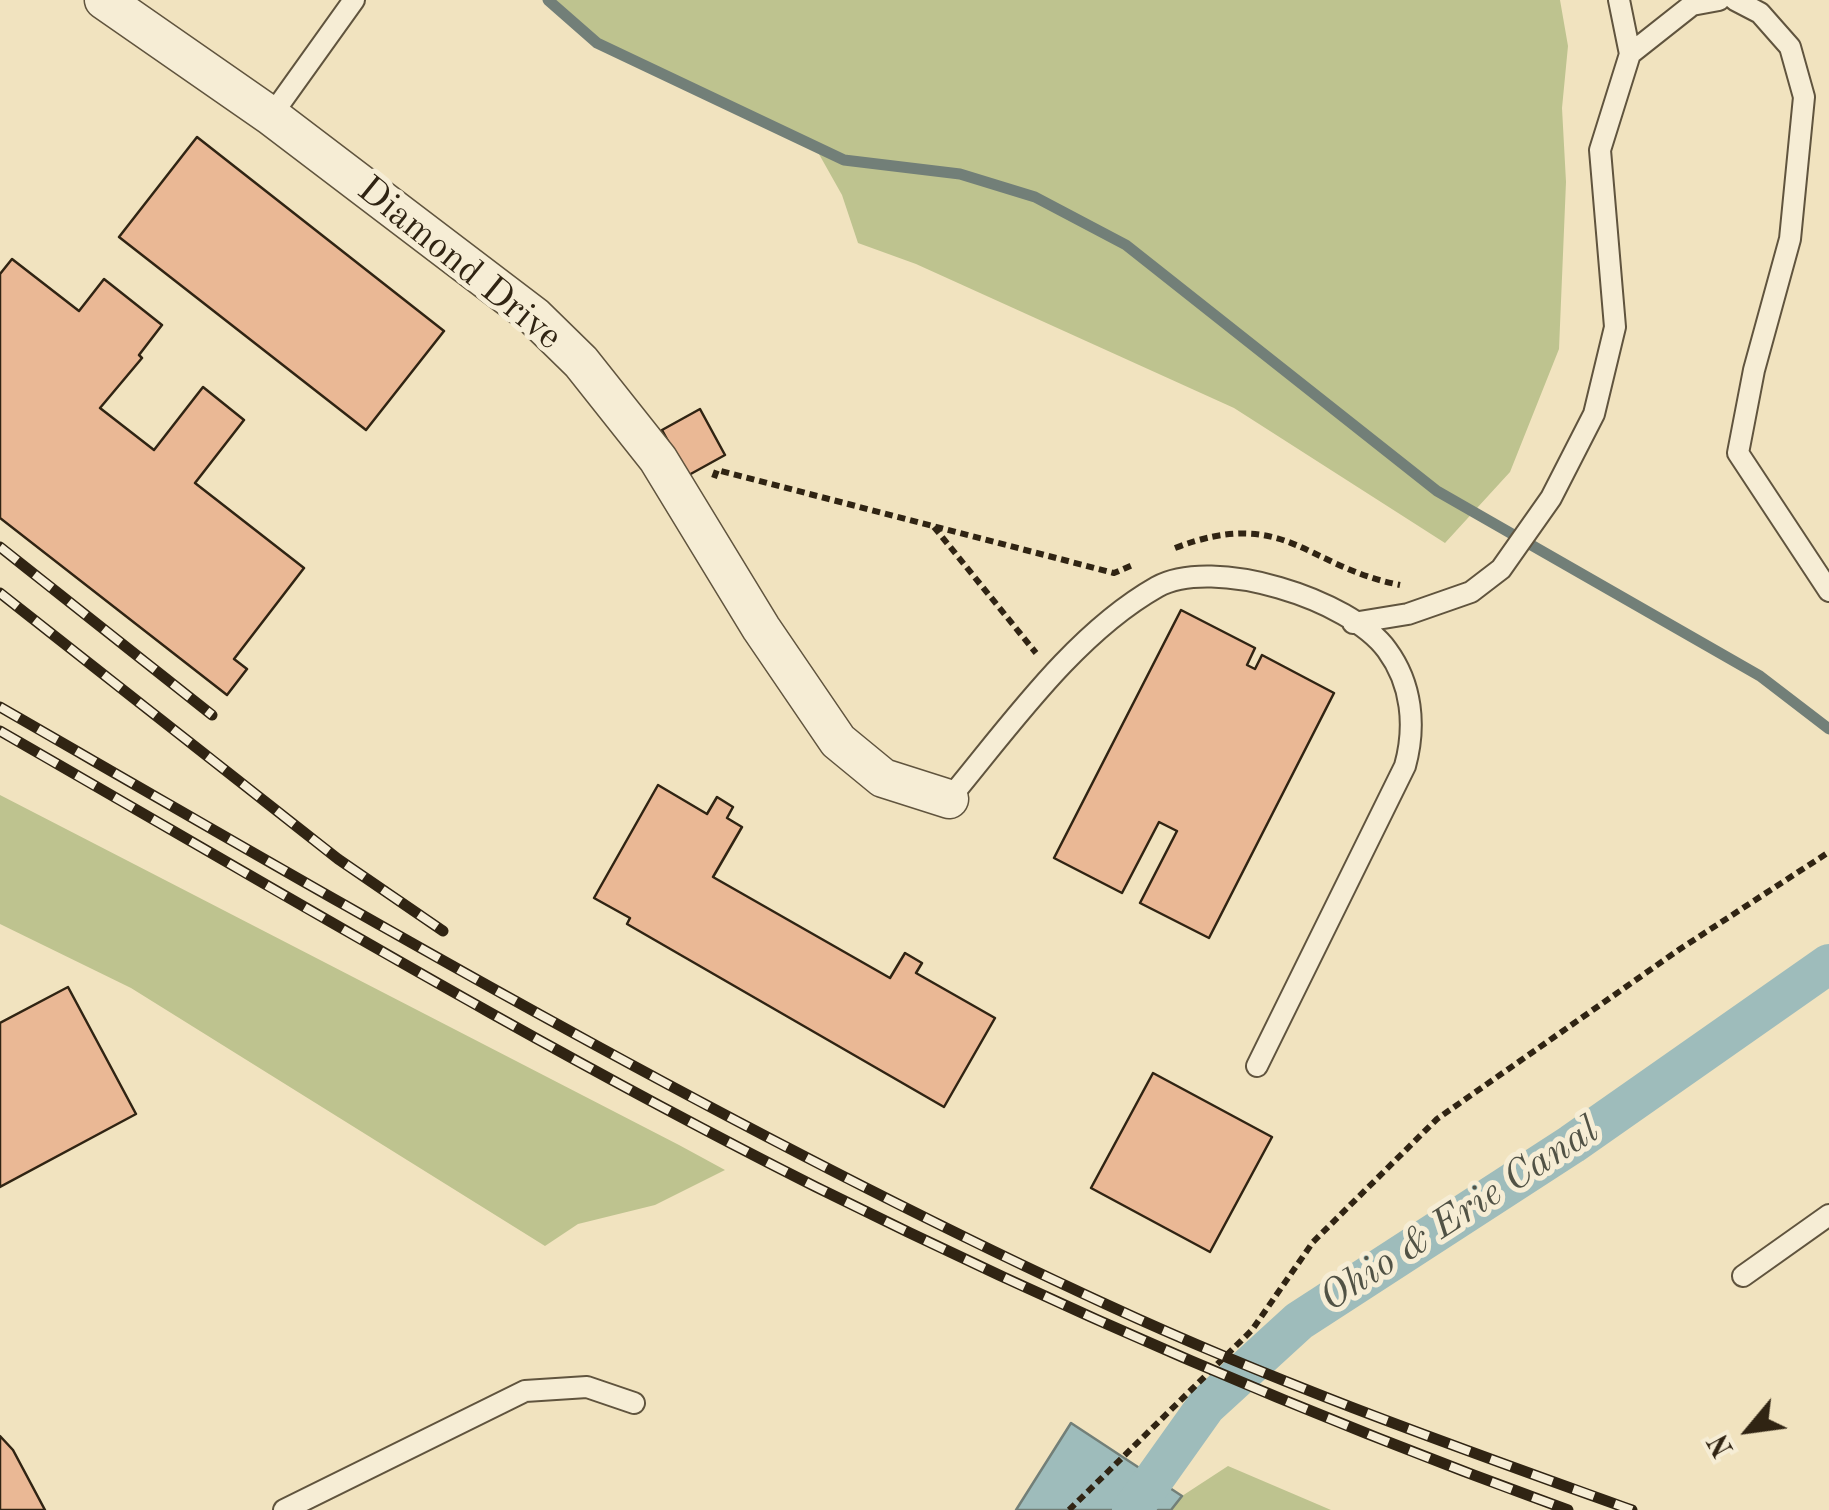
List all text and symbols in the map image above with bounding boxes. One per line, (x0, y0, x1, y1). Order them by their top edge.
street label: Diamond Drive (348, 168, 570, 360)
water label: Ohio & Erie Canal (1311, 1107, 1609, 1323)
north arrow (1699, 1380, 1799, 1480)
text: N (1705, 1428, 1740, 1461)

